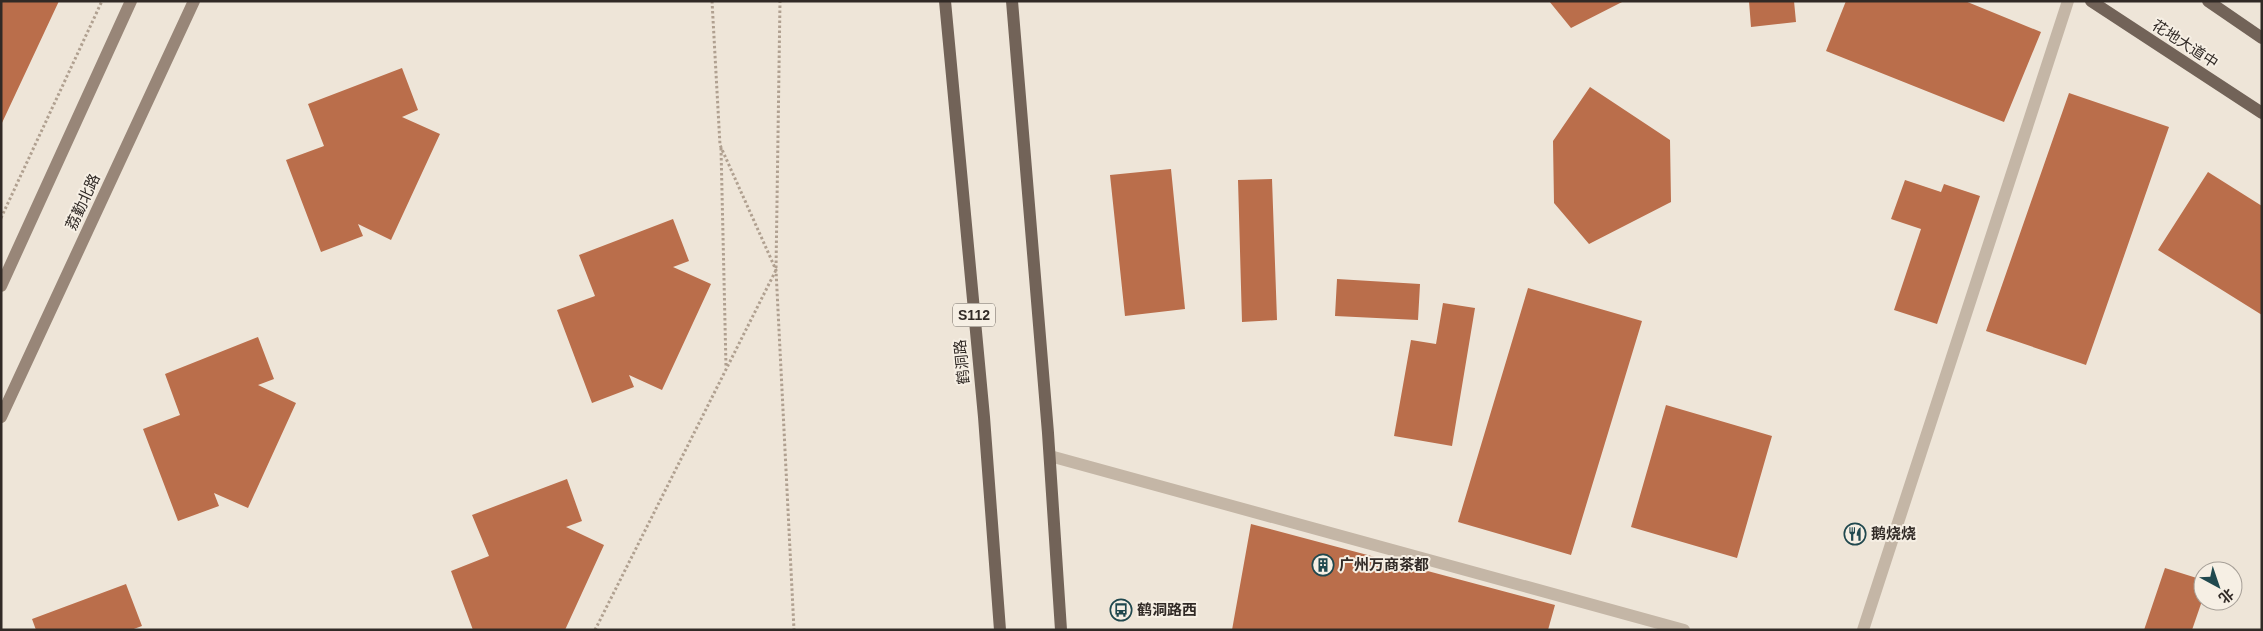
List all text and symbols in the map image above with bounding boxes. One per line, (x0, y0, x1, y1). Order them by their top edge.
street label: 花地大道中 (2149, 16, 2221, 71)
street label: 荔勤北路 (62, 171, 103, 233)
road number: S112 (953, 304, 995, 326)
street label: 鹤洞路 (951, 339, 972, 385)
restaurant icon: 鹅烧烧 (1843, 522, 1867, 546)
place label: 鹅烧烧 (1871, 525, 1916, 542)
building icon: 广州万商茶都 (1311, 553, 1335, 577)
place label: 广州万商茶都 (1339, 556, 1429, 573)
north arrow (2193, 561, 2243, 611)
text: 北 (2216, 585, 2237, 607)
bus stop icon: 鹤洞路西 (1109, 598, 1133, 622)
place label: 鹤洞路西 (1137, 601, 1197, 618)

